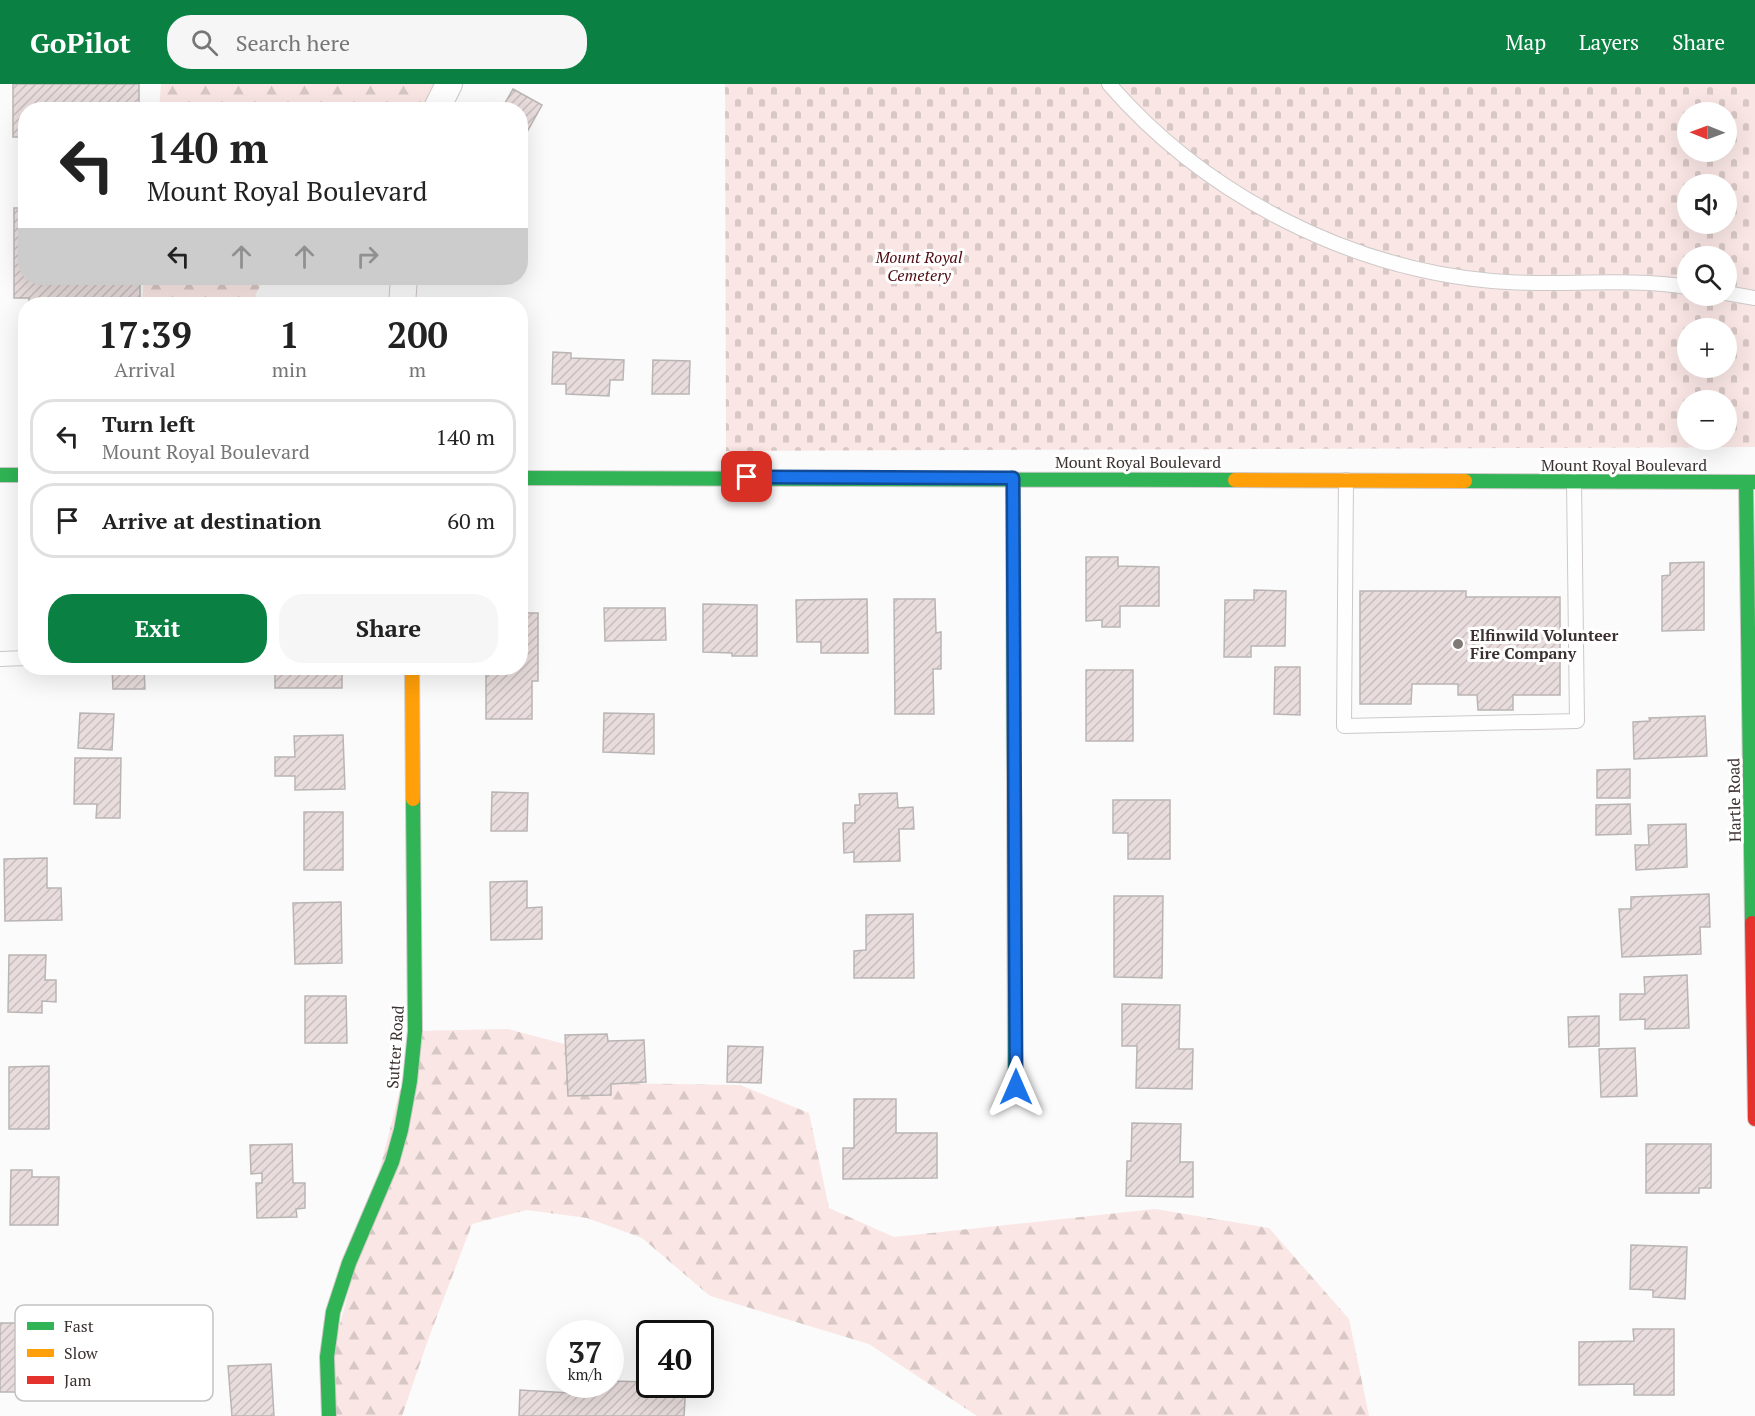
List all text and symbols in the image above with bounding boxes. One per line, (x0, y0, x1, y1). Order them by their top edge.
search box (167, 15, 587, 69)
text: GoPilot (30, 24, 131, 61)
icon: search (188, 26, 221, 59)
text: Search here (236, 28, 350, 57)
text: Map (1505, 28, 1546, 56)
text: Layers (1579, 28, 1639, 56)
text: Share (1672, 28, 1725, 56)
north arrow (1677, 102, 1737, 162)
map controls (1677, 102, 1737, 450)
text: 140 m (147, 119, 268, 175)
icon: left (48, 126, 126, 204)
text: Mount Royal Boulevard (147, 173, 427, 209)
button: sound (1677, 174, 1737, 234)
icon: left (162, 240, 195, 273)
icon: ahead (225, 240, 258, 273)
icon: ahead (288, 240, 321, 273)
icon: right (351, 240, 384, 273)
park label: Mount Royal Cemetery (875, 246, 963, 286)
button: search (1677, 246, 1737, 306)
text: 17:39 (98, 311, 192, 358)
text: 1 (279, 311, 300, 358)
text: 200 (387, 311, 448, 358)
button: + (1677, 318, 1737, 378)
text: Arrival (114, 356, 176, 383)
text: min (272, 356, 307, 383)
text: m (409, 356, 426, 383)
button: − (1677, 390, 1737, 450)
text: Turn left (102, 409, 195, 438)
icon: left (51, 420, 84, 453)
text: 140 m (435, 422, 495, 451)
text: Mount Royal Boulevard (102, 438, 310, 465)
pin (721, 451, 772, 502)
street label: Mount Royal Boulevard (1055, 451, 1221, 473)
street label: Mount Royal Boulevard (1541, 454, 1707, 476)
icon: arrive (730, 460, 763, 493)
icon: arrive (51, 504, 84, 537)
text: Arrive at destination (102, 506, 321, 535)
text: 60 m (447, 506, 495, 535)
button: Exit (48, 594, 267, 663)
button: Share (279, 594, 498, 663)
place label: Elfinwild Volunteer Fire Company (1470, 624, 1618, 664)
marker: Elfinwild Volunteer Fire Company (1451, 637, 1465, 651)
street label: Hartle Road (1722, 758, 1746, 842)
street label: Sutter Road (381, 1005, 409, 1089)
position arrow (984, 1055, 1048, 1119)
legend (15, 1305, 213, 1401)
text: Fast (64, 1315, 94, 1337)
speed limit sign: 40 (636, 1320, 714, 1398)
text: 37 (568, 1332, 602, 1372)
text: Slow (64, 1342, 98, 1364)
text: km/h (568, 1364, 602, 1384)
text: Jam (64, 1369, 92, 1391)

